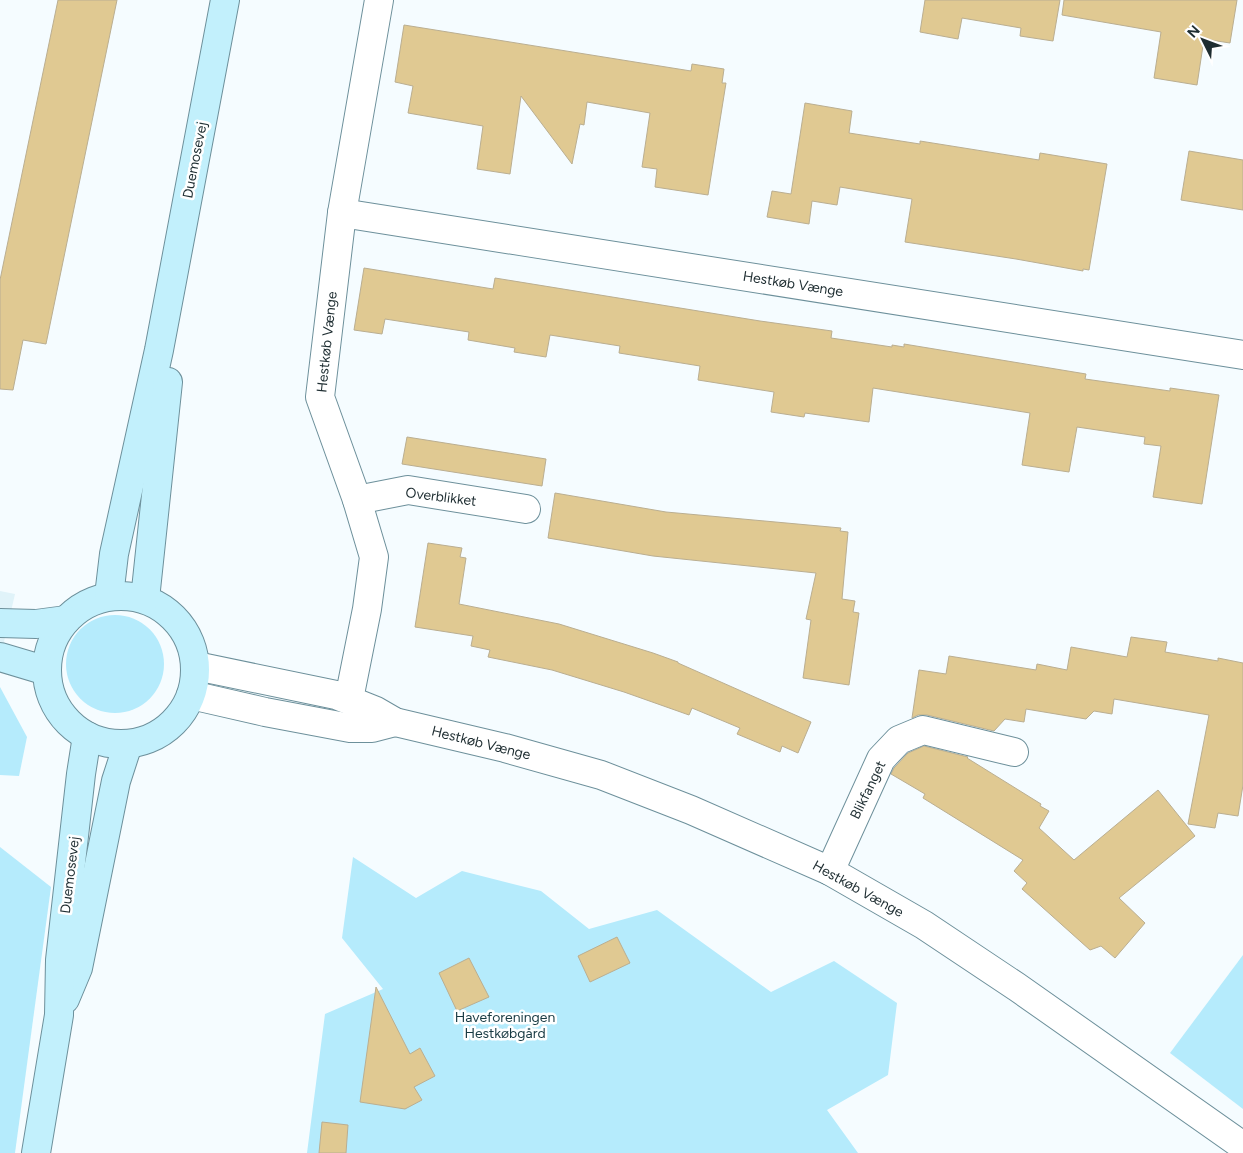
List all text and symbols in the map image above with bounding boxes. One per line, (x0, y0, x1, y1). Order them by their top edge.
north arrow (1178, 15, 1228, 65)
text: N (1184, 22, 1204, 41)
street label: Duemosevej (179, 120, 211, 200)
street label: Hestkøb Vænge (742, 268, 845, 300)
street label: Hestkøb Vænge (313, 290, 341, 393)
street label: Overblikket (405, 484, 477, 510)
street label: Hestkøb Vænge (430, 722, 533, 764)
street label: Blikfanget (847, 758, 889, 822)
street label: Duemosevej (57, 835, 83, 915)
street label: Hestkøb Vænge (809, 857, 907, 921)
park label: Haveforeningen Hestkøbgård (455, 1009, 555, 1042)

